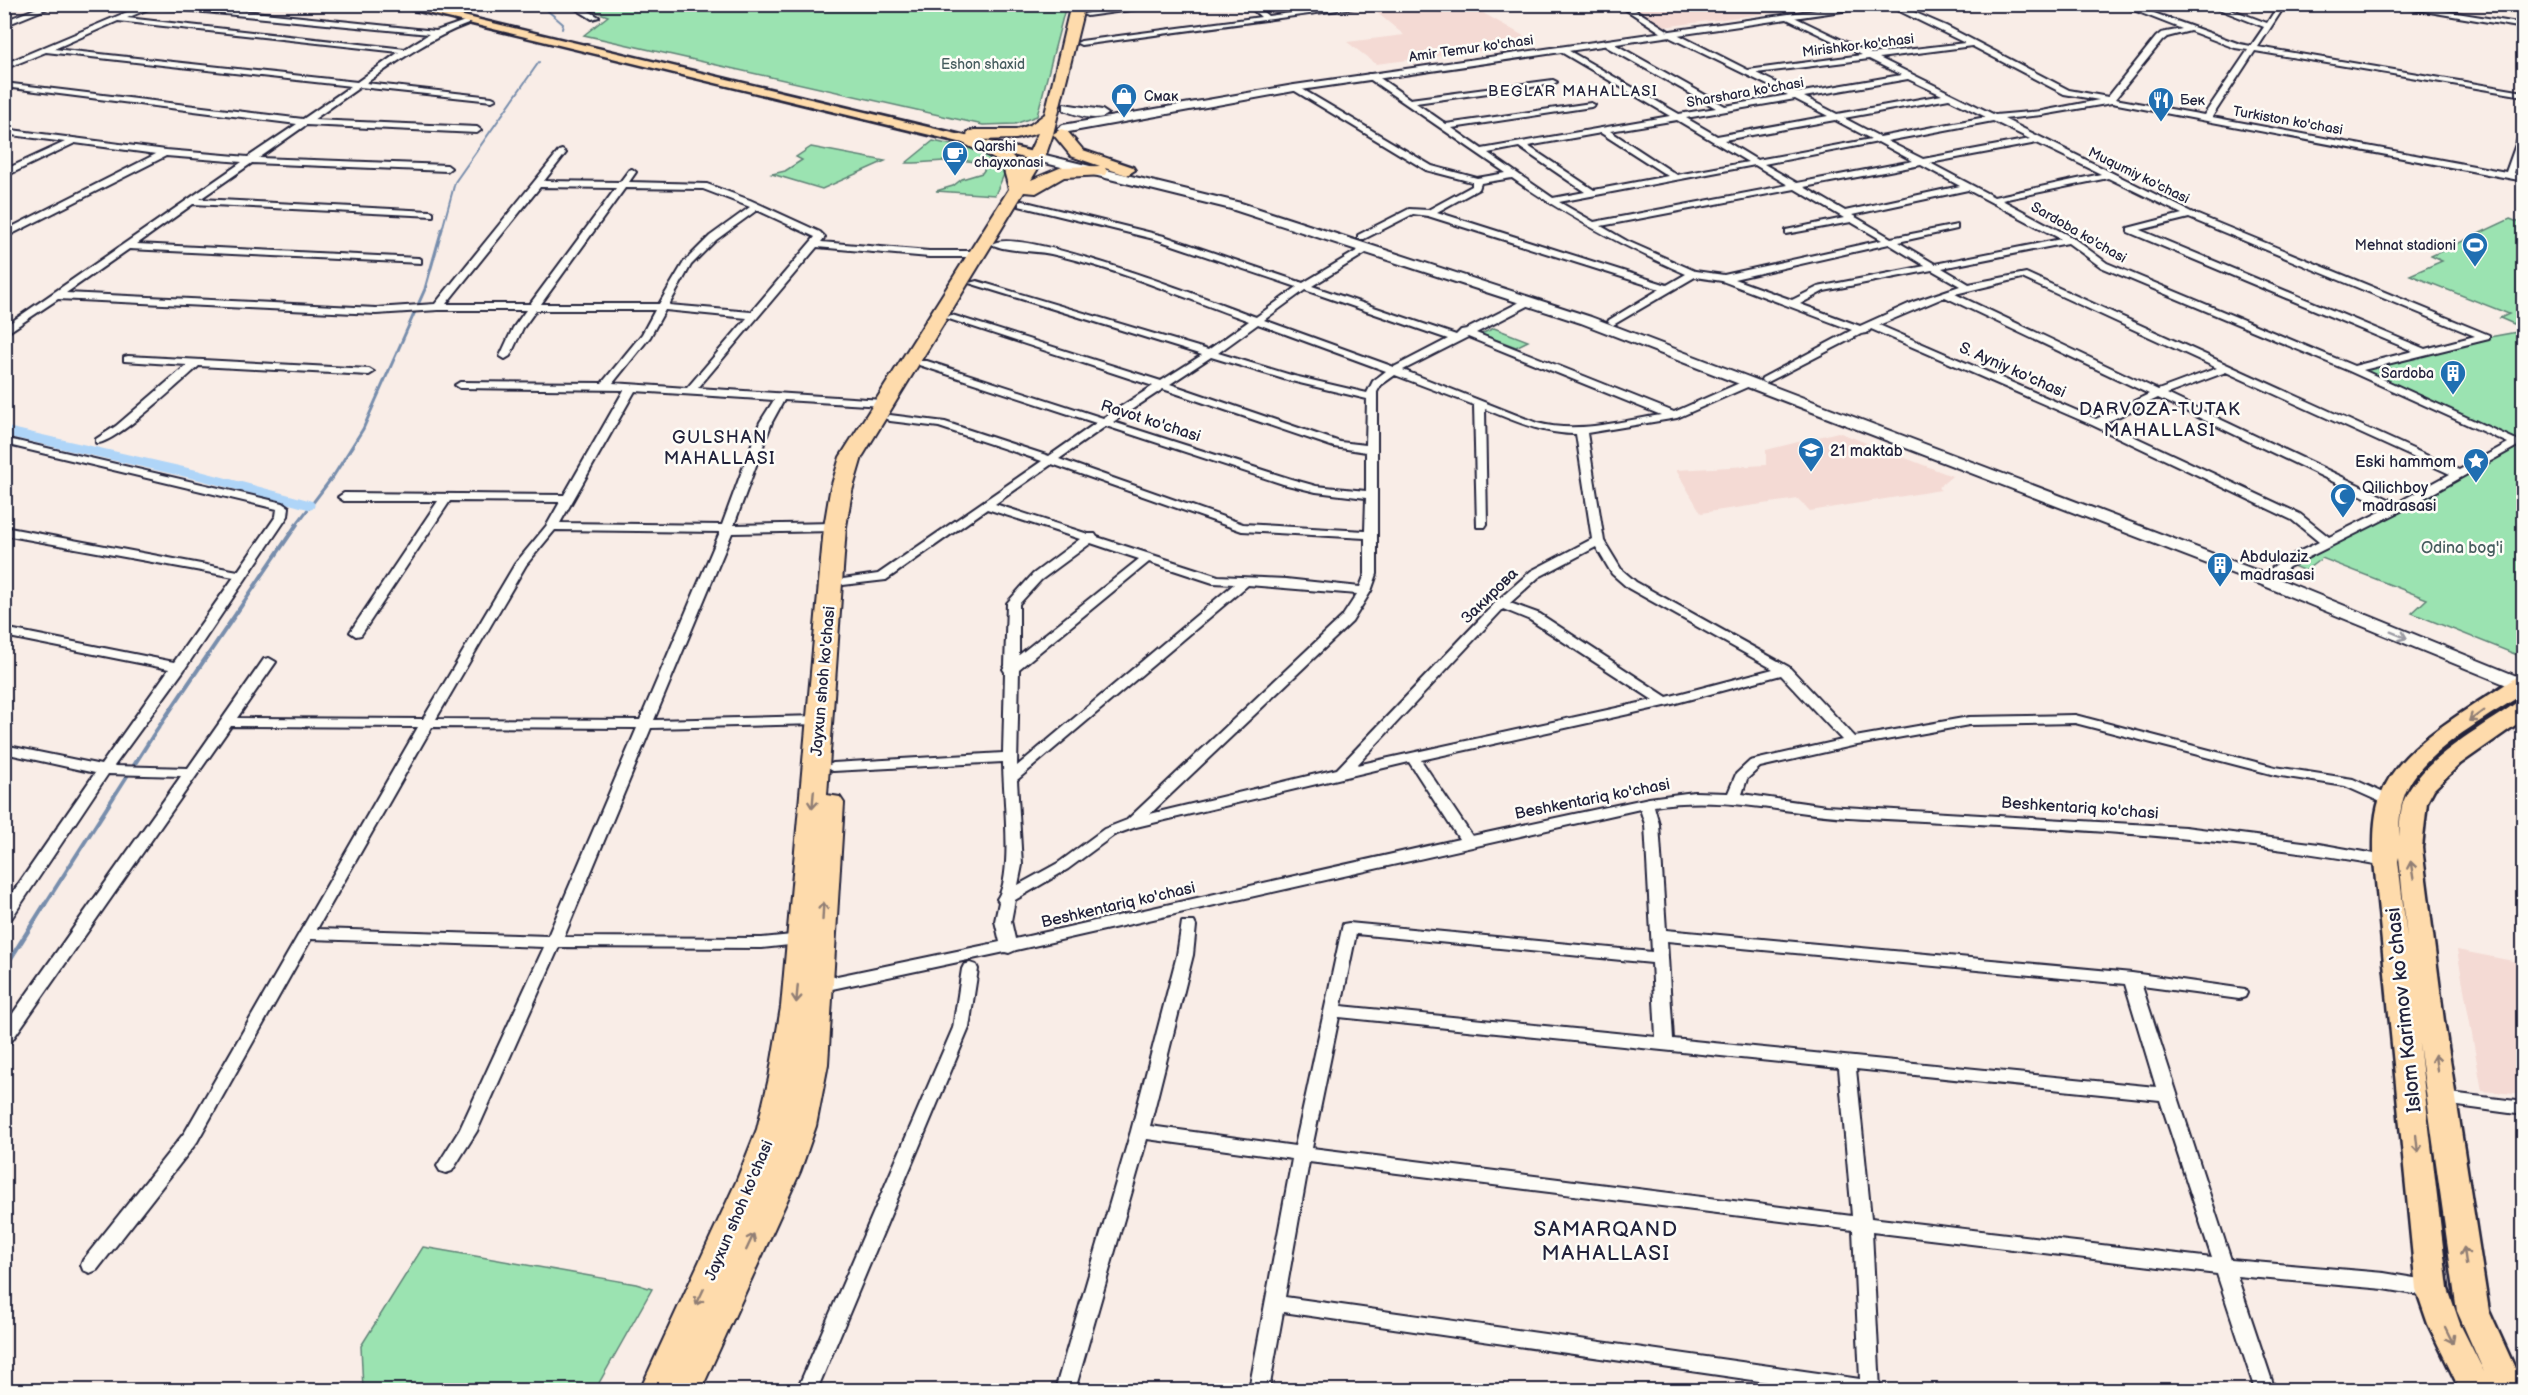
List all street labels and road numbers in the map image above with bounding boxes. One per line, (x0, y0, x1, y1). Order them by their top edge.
street label: Mirishkor ko'chasi (1801, 30, 1915, 61)
street label: Amir Temur ko'chasi (1408, 31, 1535, 66)
street label: Sharshara ko'chasi (1685, 74, 1805, 111)
street label: Turkiston ko'chasi (2232, 102, 2344, 139)
street label: Muqumiy ko'chasi (2085, 144, 2192, 207)
street label: Sardoba ko'chasi (2028, 198, 2129, 267)
street label: S. Ayniy ko'chasi (1956, 338, 2069, 402)
street label: Ravot ko'chasi (1098, 396, 1203, 447)
street label: Закирова (1458, 564, 1523, 628)
street label: Jayxun shoh ko'chasi (807, 605, 840, 757)
street label: Beshkentariq ko'chasi (1513, 775, 1672, 824)
street label: Beshkentariq ko'chasi (2001, 794, 2159, 823)
street label: Beshkentariq ko'chasi (1039, 878, 1197, 932)
street label: Islom Karimov ko‘chasi (2381, 906, 2427, 1114)
street label: Jayxun shoh ko'chasi (701, 1138, 778, 1284)

